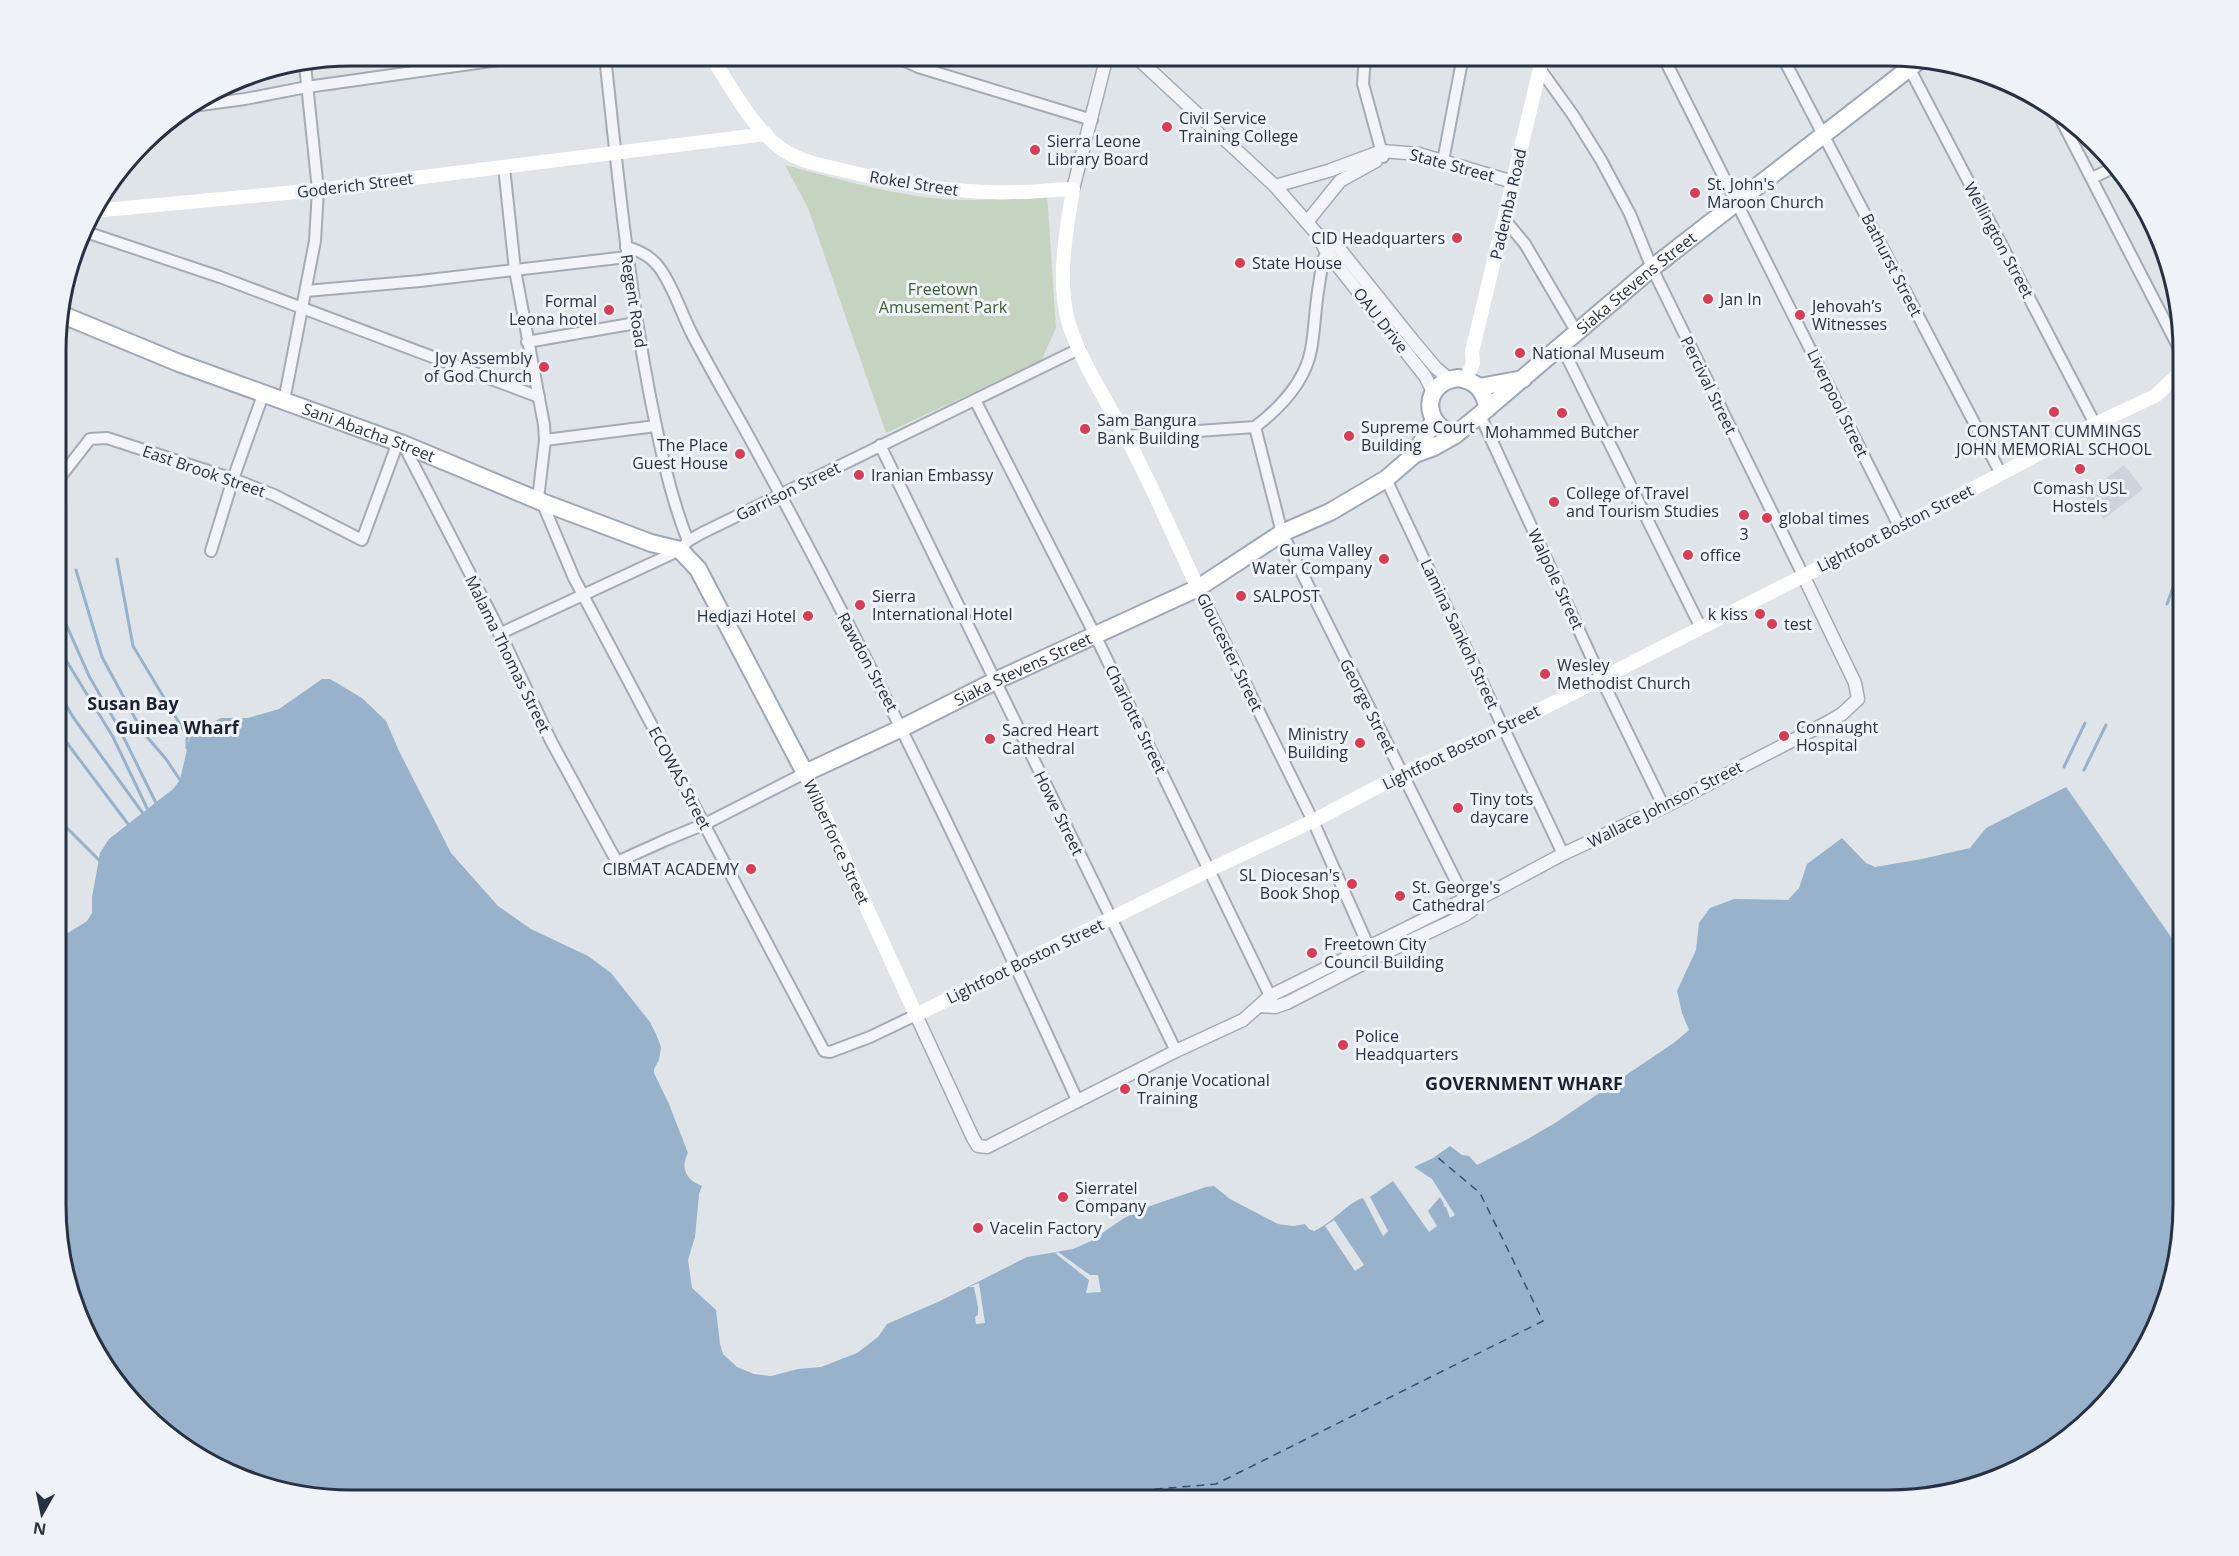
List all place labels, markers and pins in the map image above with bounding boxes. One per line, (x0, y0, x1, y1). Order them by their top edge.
place label: Civil Service Training College (1179, 107, 1298, 147)
marker: Civil Service Training College (1160, 120, 1174, 134)
place label: Sierra Leone Library Board (1047, 130, 1149, 170)
marker: Sierra Leone Library Board (1028, 143, 1042, 157)
place label: St. John's Maroon Church (1707, 173, 1824, 213)
marker: St. John's Maroon Church (1688, 186, 1702, 200)
place label: CID Headquarters (1311, 227, 1445, 249)
marker: CID Headquarters (1450, 231, 1464, 245)
place label: State House (1252, 252, 1342, 274)
marker: State House (1233, 256, 1247, 270)
place label: Jan In (1718, 288, 1761, 310)
place label: Formal Leona hotel (509, 290, 597, 330)
marker: Jan In (1701, 292, 1715, 306)
place label: Jehovah’s Witnesses (1810, 295, 1887, 335)
marker: Formal Leona hotel (602, 303, 616, 317)
marker: Jehovah’s Witnesses (1793, 308, 1807, 322)
place label: National Museum (1532, 342, 1665, 364)
marker: National Museum (1513, 346, 1527, 360)
place label: Joy Assembly of God Church (424, 347, 533, 387)
marker: Joy Assembly of God Church (537, 360, 551, 374)
marker: CONSTANT CUMMINGS JOHN MEMORIAL SCHOOL (2047, 405, 2061, 419)
marker: Mohammed Butcher (1555, 406, 1569, 420)
place label: Sam Bangura Bank Building (1097, 409, 1199, 449)
place label: Supreme Court Building (1361, 416, 1475, 456)
place label: CONSTANT CUMMINGS JOHN MEMORIAL SCHOOL (1954, 420, 2152, 460)
place label: Mohammed Butcher (1485, 421, 1640, 443)
marker: Sam Bangura Bank Building (1078, 422, 1092, 436)
marker: Supreme Court Building (1342, 429, 1356, 443)
place label: The Place Guest House (632, 434, 728, 474)
marker: The Place Guest House (733, 447, 747, 461)
marker: Comash USL Hostels (2073, 462, 2087, 476)
place label: Iranian Embassy (871, 464, 994, 486)
marker: Iranian Embassy (852, 468, 866, 482)
place label: Comash USL Hostels (2033, 477, 2127, 517)
place label: College of Travel and Tourism Studies (1566, 482, 1719, 522)
marker: College of Travel and Tourism Studies (1547, 495, 1561, 509)
place label: global times (1779, 507, 1869, 529)
marker: 3 (1737, 508, 1751, 522)
marker: global times (1760, 511, 1774, 525)
place label: 3 (1739, 523, 1749, 545)
place label: Guma Valley Water Company (1252, 539, 1373, 579)
place label: office (1700, 544, 1741, 566)
marker: office (1681, 548, 1695, 562)
marker: Guma Valley Water Company (1377, 552, 1391, 566)
place label: Sierra International Hotel (872, 585, 1013, 625)
place label: SALPOST (1253, 585, 1320, 607)
marker: SALPOST (1234, 589, 1248, 603)
marker: Sierra International Hotel (853, 598, 867, 612)
place label: k kiss (1708, 603, 1748, 625)
place label: Hedjazi Hotel (697, 605, 796, 627)
marker: k kiss (1753, 607, 1767, 621)
marker: Hedjazi Hotel (801, 609, 815, 623)
place label: test (1784, 613, 1812, 635)
marker: test (1765, 617, 1779, 631)
place label: Wesley Methodist Church (1557, 654, 1691, 694)
marker: Wesley Methodist Church (1538, 667, 1552, 681)
place label: Connaught Hospital (1796, 716, 1879, 756)
place label: Sacred Heart Cathedral (1002, 719, 1099, 759)
place label: Ministry Building (1287, 723, 1349, 763)
marker: Connaught Hospital (1777, 729, 1791, 743)
marker: Sacred Heart Cathedral (983, 732, 997, 746)
marker: Ministry Building (1353, 736, 1367, 750)
place label: Tiny tots daycare (1470, 788, 1534, 828)
marker: Tiny tots daycare (1451, 801, 1465, 815)
place label: CIBMAT ACADEMY (602, 858, 739, 880)
marker: CIBMAT ACADEMY (744, 862, 758, 876)
place label: SL Diocesan's Book Shop (1239, 864, 1340, 904)
place label: St. George's Cathedral (1412, 876, 1500, 916)
marker: SL Diocesan's Book Shop (1345, 877, 1359, 891)
marker: St. George's Cathedral (1393, 889, 1407, 903)
place label: Freetown City Council Building (1324, 933, 1444, 973)
marker: Freetown City Council Building (1305, 946, 1319, 960)
place label: Police Headquarters (1355, 1025, 1458, 1065)
marker: Police Headquarters (1336, 1038, 1350, 1052)
place label: Oranje Vocational Training (1137, 1069, 1270, 1109)
marker: Oranje Vocational Training (1118, 1082, 1132, 1096)
place label: Sierratel Company (1075, 1177, 1147, 1217)
marker: Sierratel Company (1056, 1190, 1070, 1204)
place label: Vacelin Factory (990, 1217, 1103, 1239)
marker: Vacelin Factory (971, 1221, 985, 1235)

